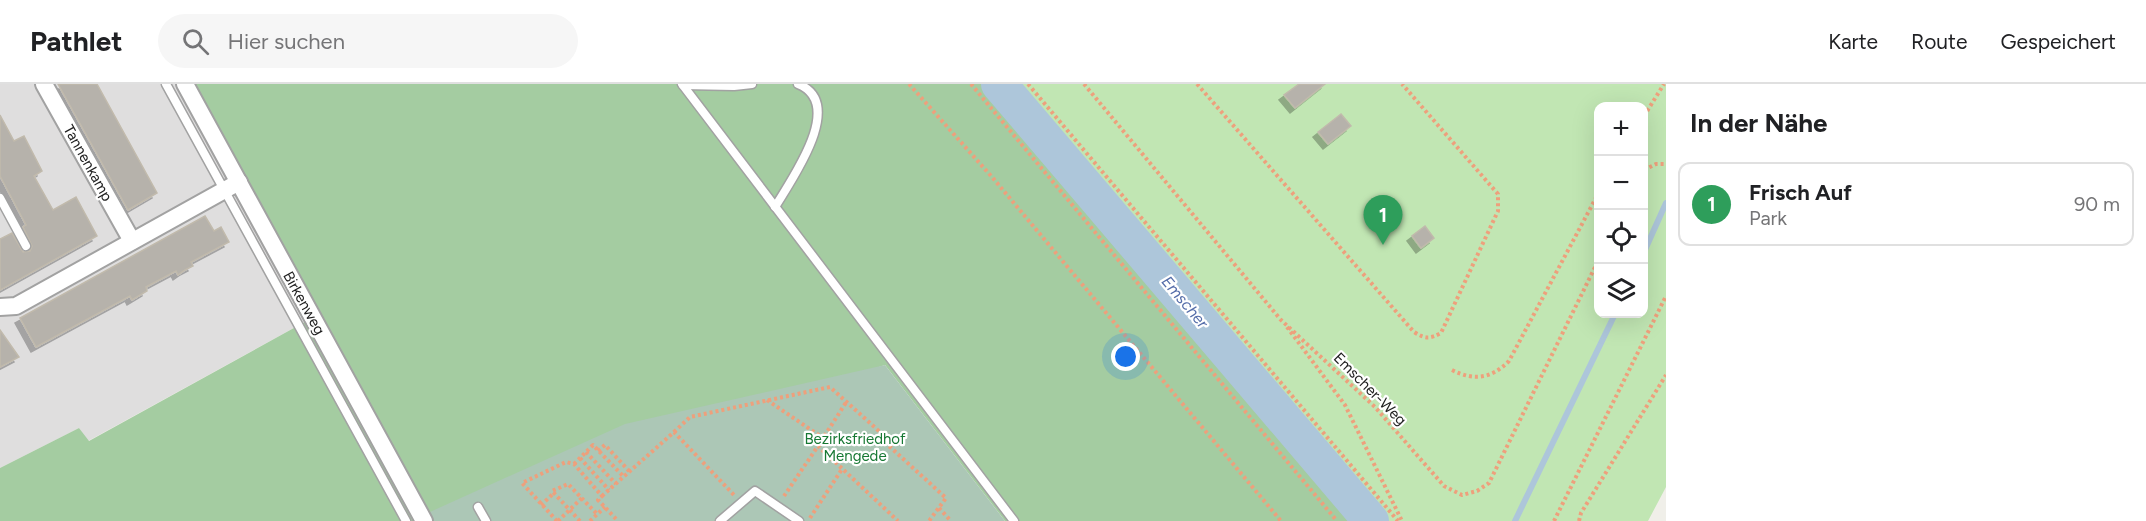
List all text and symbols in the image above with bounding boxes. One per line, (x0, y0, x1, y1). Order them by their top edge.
search box (158, 14, 578, 68)
text: Pathlet (30, 24, 122, 58)
icon: search (179, 25, 212, 58)
text: Hier suchen (227, 28, 345, 55)
text: Karte (1828, 29, 1878, 54)
text: Route (1911, 29, 1967, 54)
text: Gespeichert (2000, 29, 2116, 54)
map controls (1594, 102, 1648, 318)
button: + (1594, 102, 1648, 156)
text: In der Nähe (1690, 107, 1827, 139)
street label: Tannenkamp (60, 122, 116, 205)
button: − (1594, 156, 1648, 210)
text: Frisch Auf (1749, 179, 1852, 206)
text: 1 (1707, 192, 1716, 216)
text: 90 m (2074, 192, 2120, 216)
pin: 1 (1364, 196, 1402, 245)
text: Park (1749, 206, 1787, 230)
button: locate (1594, 210, 1648, 264)
button: layers (1594, 264, 1648, 318)
street label: Birkenweg (279, 268, 329, 338)
water label: Emscher (1158, 272, 1213, 332)
your location (1111, 342, 1140, 371)
street label: Emscher-Weg (1330, 349, 1410, 429)
park label: Bezirksfriedhof Mengede (804, 430, 906, 465)

